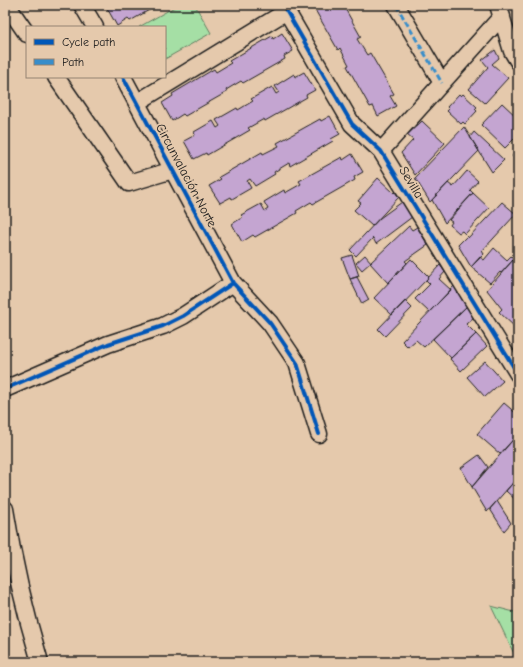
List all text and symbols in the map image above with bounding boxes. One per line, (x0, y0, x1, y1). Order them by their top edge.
legend (26, 26, 166, 78)
text: Cycle path (62, 35, 115, 49)
text: Path (62, 55, 84, 69)
street label: Circunvalación Norte (153, 121, 220, 230)
street label: Sevilla (396, 164, 427, 201)

